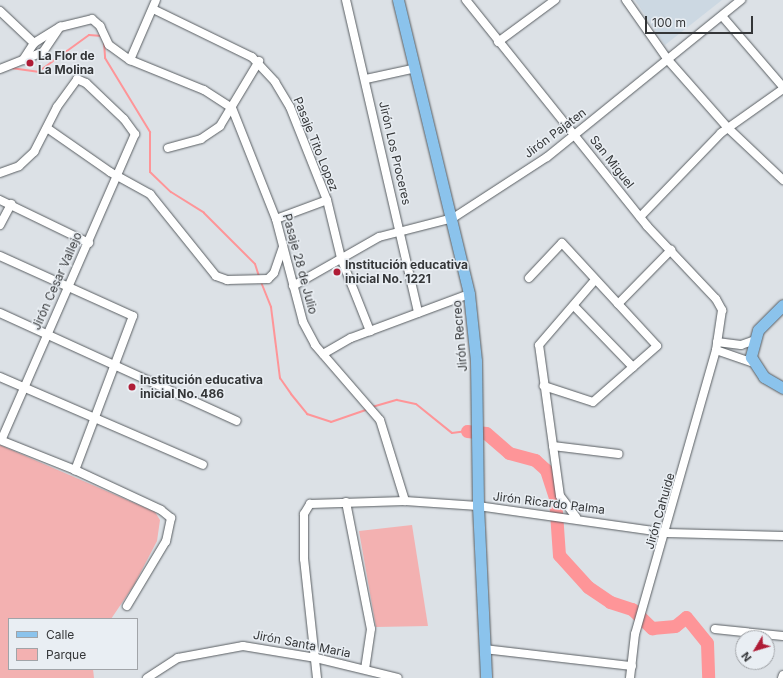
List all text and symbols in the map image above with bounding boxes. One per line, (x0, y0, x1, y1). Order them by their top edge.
scale bar (647, 8, 755, 34)
text: 100 m (652, 15, 686, 30)
place label: La Flor de La Molina (38, 49, 95, 77)
marker: La Flor de La Molina (25, 58, 35, 68)
street label: Pasaje Tito Lopez (290, 95, 342, 193)
street label: Jirón Los Proceres (376, 100, 414, 206)
street label: Jirón Pajaten (521, 105, 589, 161)
street label: San Miguel (587, 133, 637, 191)
street label: Pasaje 28 de Julio (280, 212, 320, 316)
street label: Jirón Cesar Vallejo (29, 230, 85, 332)
place label: Institución educativa inicial No. 1221 (345, 258, 468, 286)
marker: Institución educativa inicial No. 1221 (332, 267, 342, 277)
street label: Jirón Recreo (450, 300, 470, 372)
place label: Institución educativa inicial No. 486 (140, 373, 263, 401)
marker: Institución educativa inicial No. 486 (127, 382, 137, 392)
street label: Jirón Cahuide (642, 471, 678, 551)
street label: Jirón Ricardo Palma (492, 489, 606, 517)
legend (8, 618, 138, 670)
text: Calle (46, 627, 74, 642)
street label: Jirón Santa Maria (252, 627, 352, 661)
north arrow (735, 630, 775, 670)
text: Parque (46, 647, 86, 662)
text: N (738, 649, 754, 664)

